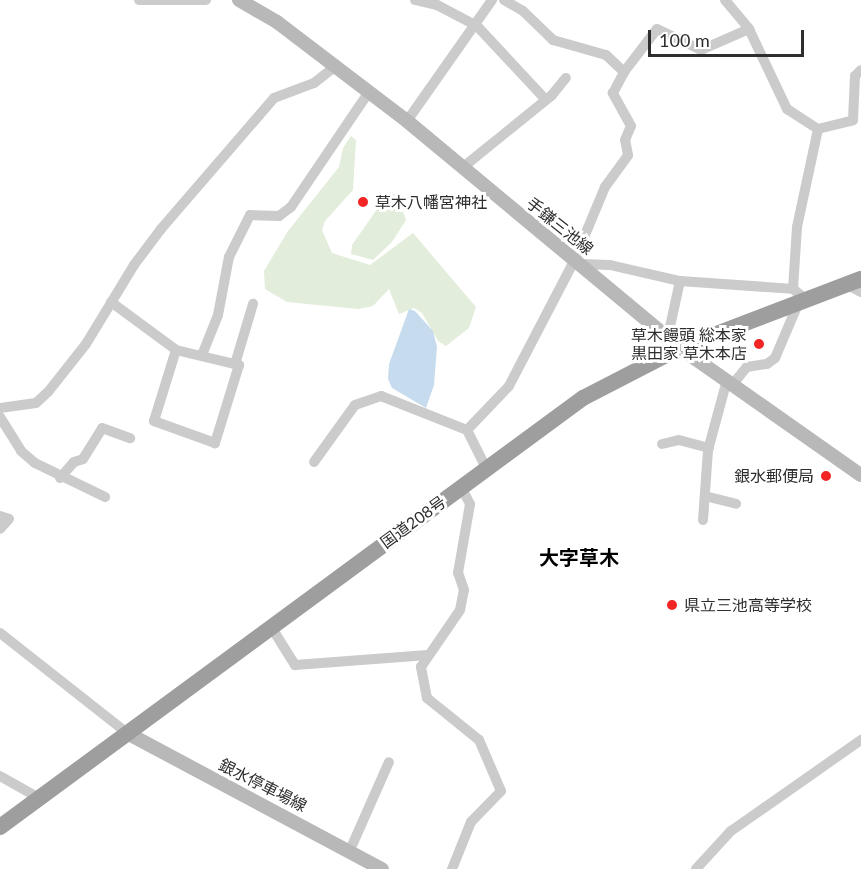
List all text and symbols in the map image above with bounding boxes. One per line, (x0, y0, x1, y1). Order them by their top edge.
scale bar (651, 18, 807, 56)
text: 100 m (659, 29, 710, 51)
place label: 草木八幡宮神社 (375, 192, 487, 212)
street label: 手鎌三池線 (523, 193, 597, 259)
marker: 草木八幡宮神社 (356, 195, 370, 209)
place label: 草木饅頭 総本家 黒田家 草木本店 (631, 325, 747, 363)
marker: 草木饅頭 総本家 黒田家 草木本店 (752, 337, 766, 351)
place label: 銀水郵便局 (734, 466, 814, 486)
marker: 銀水郵便局 (819, 469, 833, 483)
street label: 国道208号 (377, 492, 449, 552)
district label: 大字草木 (539, 545, 619, 569)
place label: 県立三池高等学校 (684, 595, 812, 615)
marker: 県立三池高等学校 (665, 598, 679, 612)
street label: 銀水停車場線 (216, 755, 310, 815)

